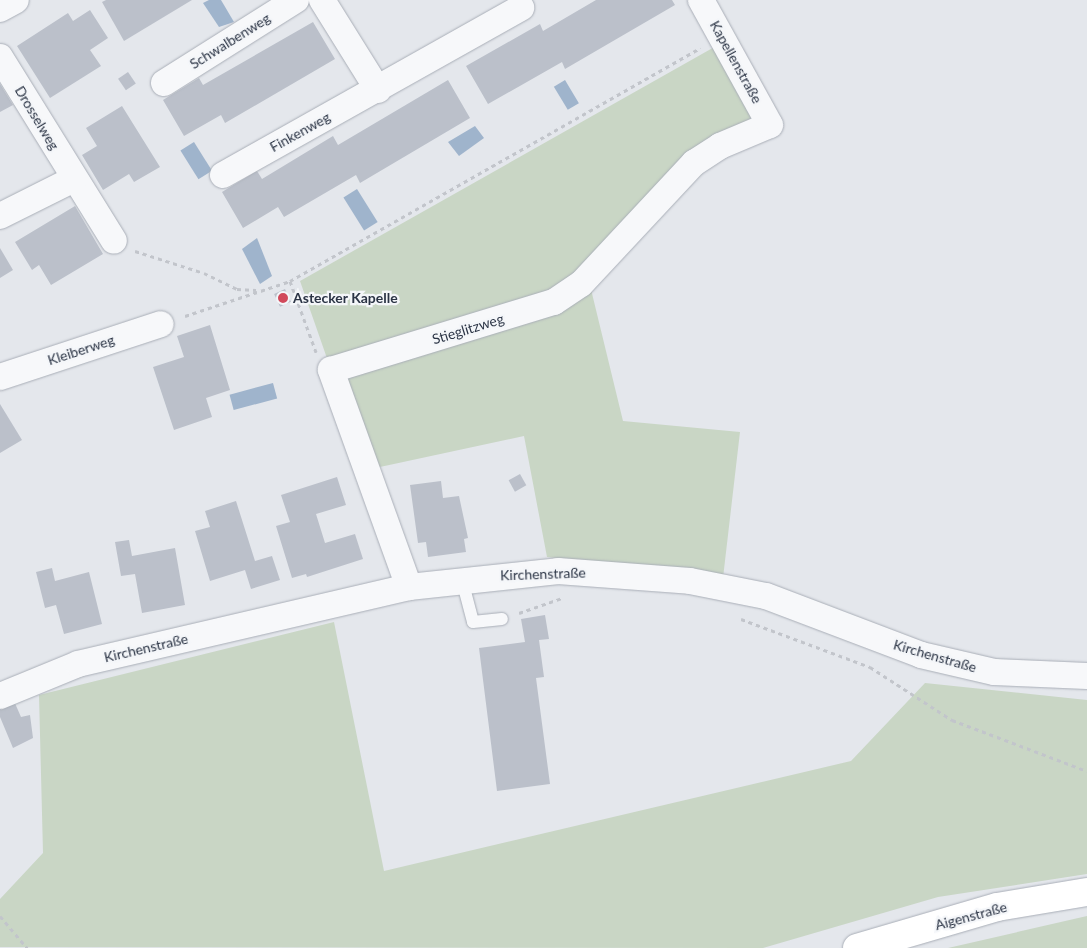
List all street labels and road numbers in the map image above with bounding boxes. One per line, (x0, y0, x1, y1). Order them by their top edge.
street label: Schwalbenweg (187, 10, 273, 72)
street label: Kapellenstraße (706, 18, 766, 106)
street label: Drosselweg (11, 83, 63, 153)
street label: Finkenweg (267, 109, 333, 155)
street label: Stieglitzweg (430, 310, 506, 348)
street label: Kleiberweg (45, 331, 117, 369)
street label: Kirchenstraße (500, 564, 586, 584)
street label: Kirchenstraße (102, 630, 190, 666)
street label: Kirchenstraße (892, 636, 978, 676)
street label: Aigenstraße (933, 898, 1009, 934)

